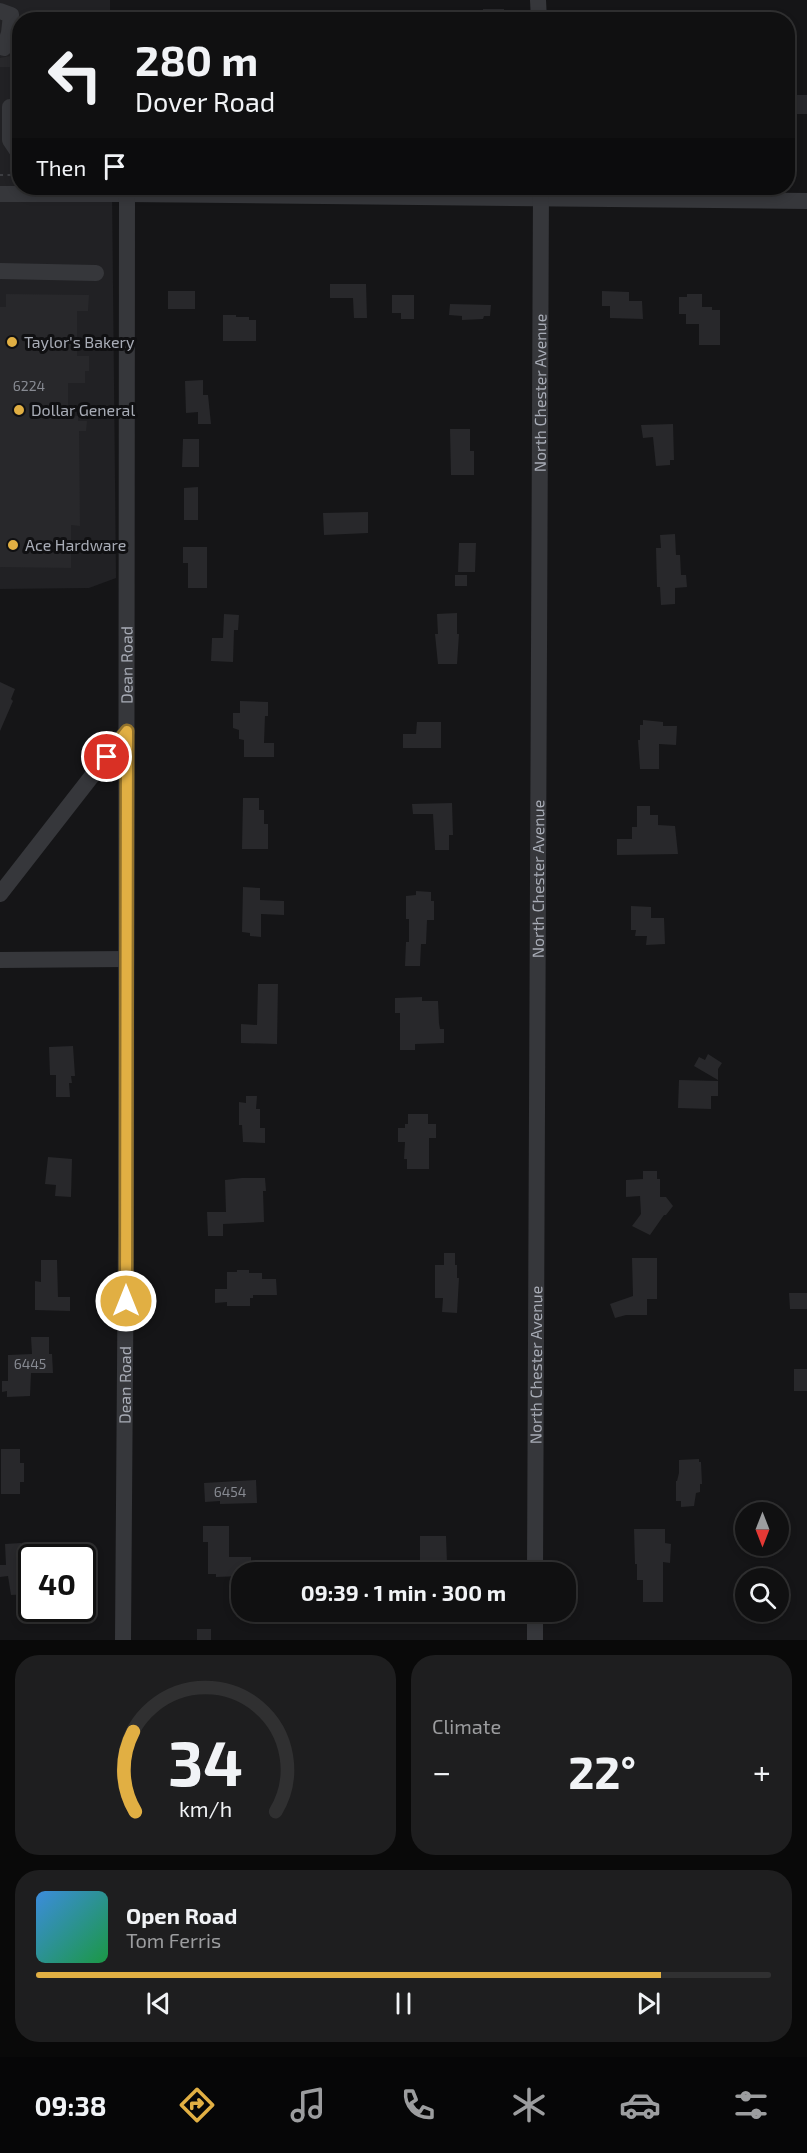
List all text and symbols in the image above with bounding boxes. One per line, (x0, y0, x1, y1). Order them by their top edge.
text: 280 m (135, 34, 258, 84)
icon: left (36, 36, 114, 114)
text: Dover Road (135, 85, 275, 117)
icon: arrive (98, 150, 131, 183)
text: Then (36, 154, 86, 180)
street label: North Chester Avenue (530, 314, 549, 472)
place label: Taylor's Bakery (24, 332, 135, 351)
marker: Taylor's Bakery (5, 335, 19, 349)
house number: 6224 (13, 377, 45, 394)
place label: Dollar General (31, 400, 135, 419)
marker: Dollar General (12, 403, 26, 417)
place label: Ace Hardware (25, 535, 126, 554)
marker: Ace Hardware (6, 538, 20, 552)
street label: Dean Road (117, 626, 136, 704)
pin (81, 731, 132, 782)
icon: arrive (90, 740, 123, 773)
street label: North Chester Avenue (528, 800, 547, 958)
position arrow (94, 1269, 158, 1333)
street label: North Chester Avenue (526, 1286, 545, 1444)
street label: Dean Road (115, 1346, 134, 1424)
house number: 6445 (14, 1355, 46, 1372)
house number: 6454 (214, 1483, 246, 1500)
north arrow (735, 1502, 789, 1556)
map controls (735, 1502, 789, 1622)
speed limit sign: 40 (18, 1544, 96, 1622)
button: search (735, 1568, 789, 1622)
text: 09:39 · 1 min · 300 m (301, 1579, 506, 1605)
text: Climate (432, 1714, 501, 1738)
text: 34 (168, 1724, 243, 1799)
text: 22° (568, 1744, 636, 1798)
text: − (432, 1751, 451, 1791)
text: + (753, 1751, 771, 1791)
text: km/h (179, 1796, 232, 1821)
text: Open Road (126, 1902, 238, 1928)
text: Tom Ferris (126, 1928, 221, 1952)
icon: previous (142, 1987, 175, 2020)
icon: pause (387, 1987, 420, 2020)
icon: next (632, 1987, 665, 2020)
icon: directions (176, 2084, 218, 2126)
icon: music (287, 2084, 329, 2126)
icon: phone (397, 2084, 439, 2126)
icon: climate (508, 2084, 550, 2126)
icon: car (619, 2084, 661, 2126)
icon: filters (730, 2084, 772, 2126)
text: 09:38 (34, 2089, 107, 2121)

